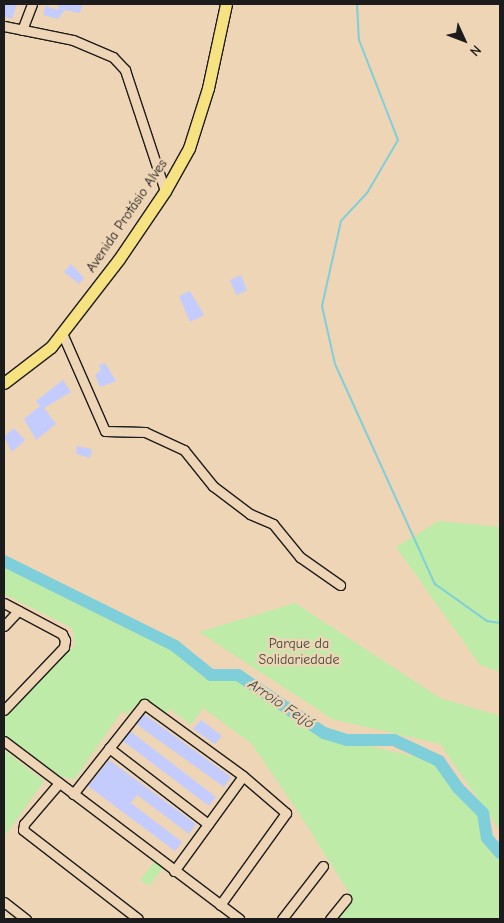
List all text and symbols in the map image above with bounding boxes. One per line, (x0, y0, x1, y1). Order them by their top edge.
north arrow (439, 15, 489, 65)
text: N (466, 41, 485, 60)
street label: Avenida Protásio Alves (83, 156, 171, 276)
park label: Parque da Solidariedade (259, 636, 339, 669)
water label: Arroio Feijó (245, 675, 317, 733)

